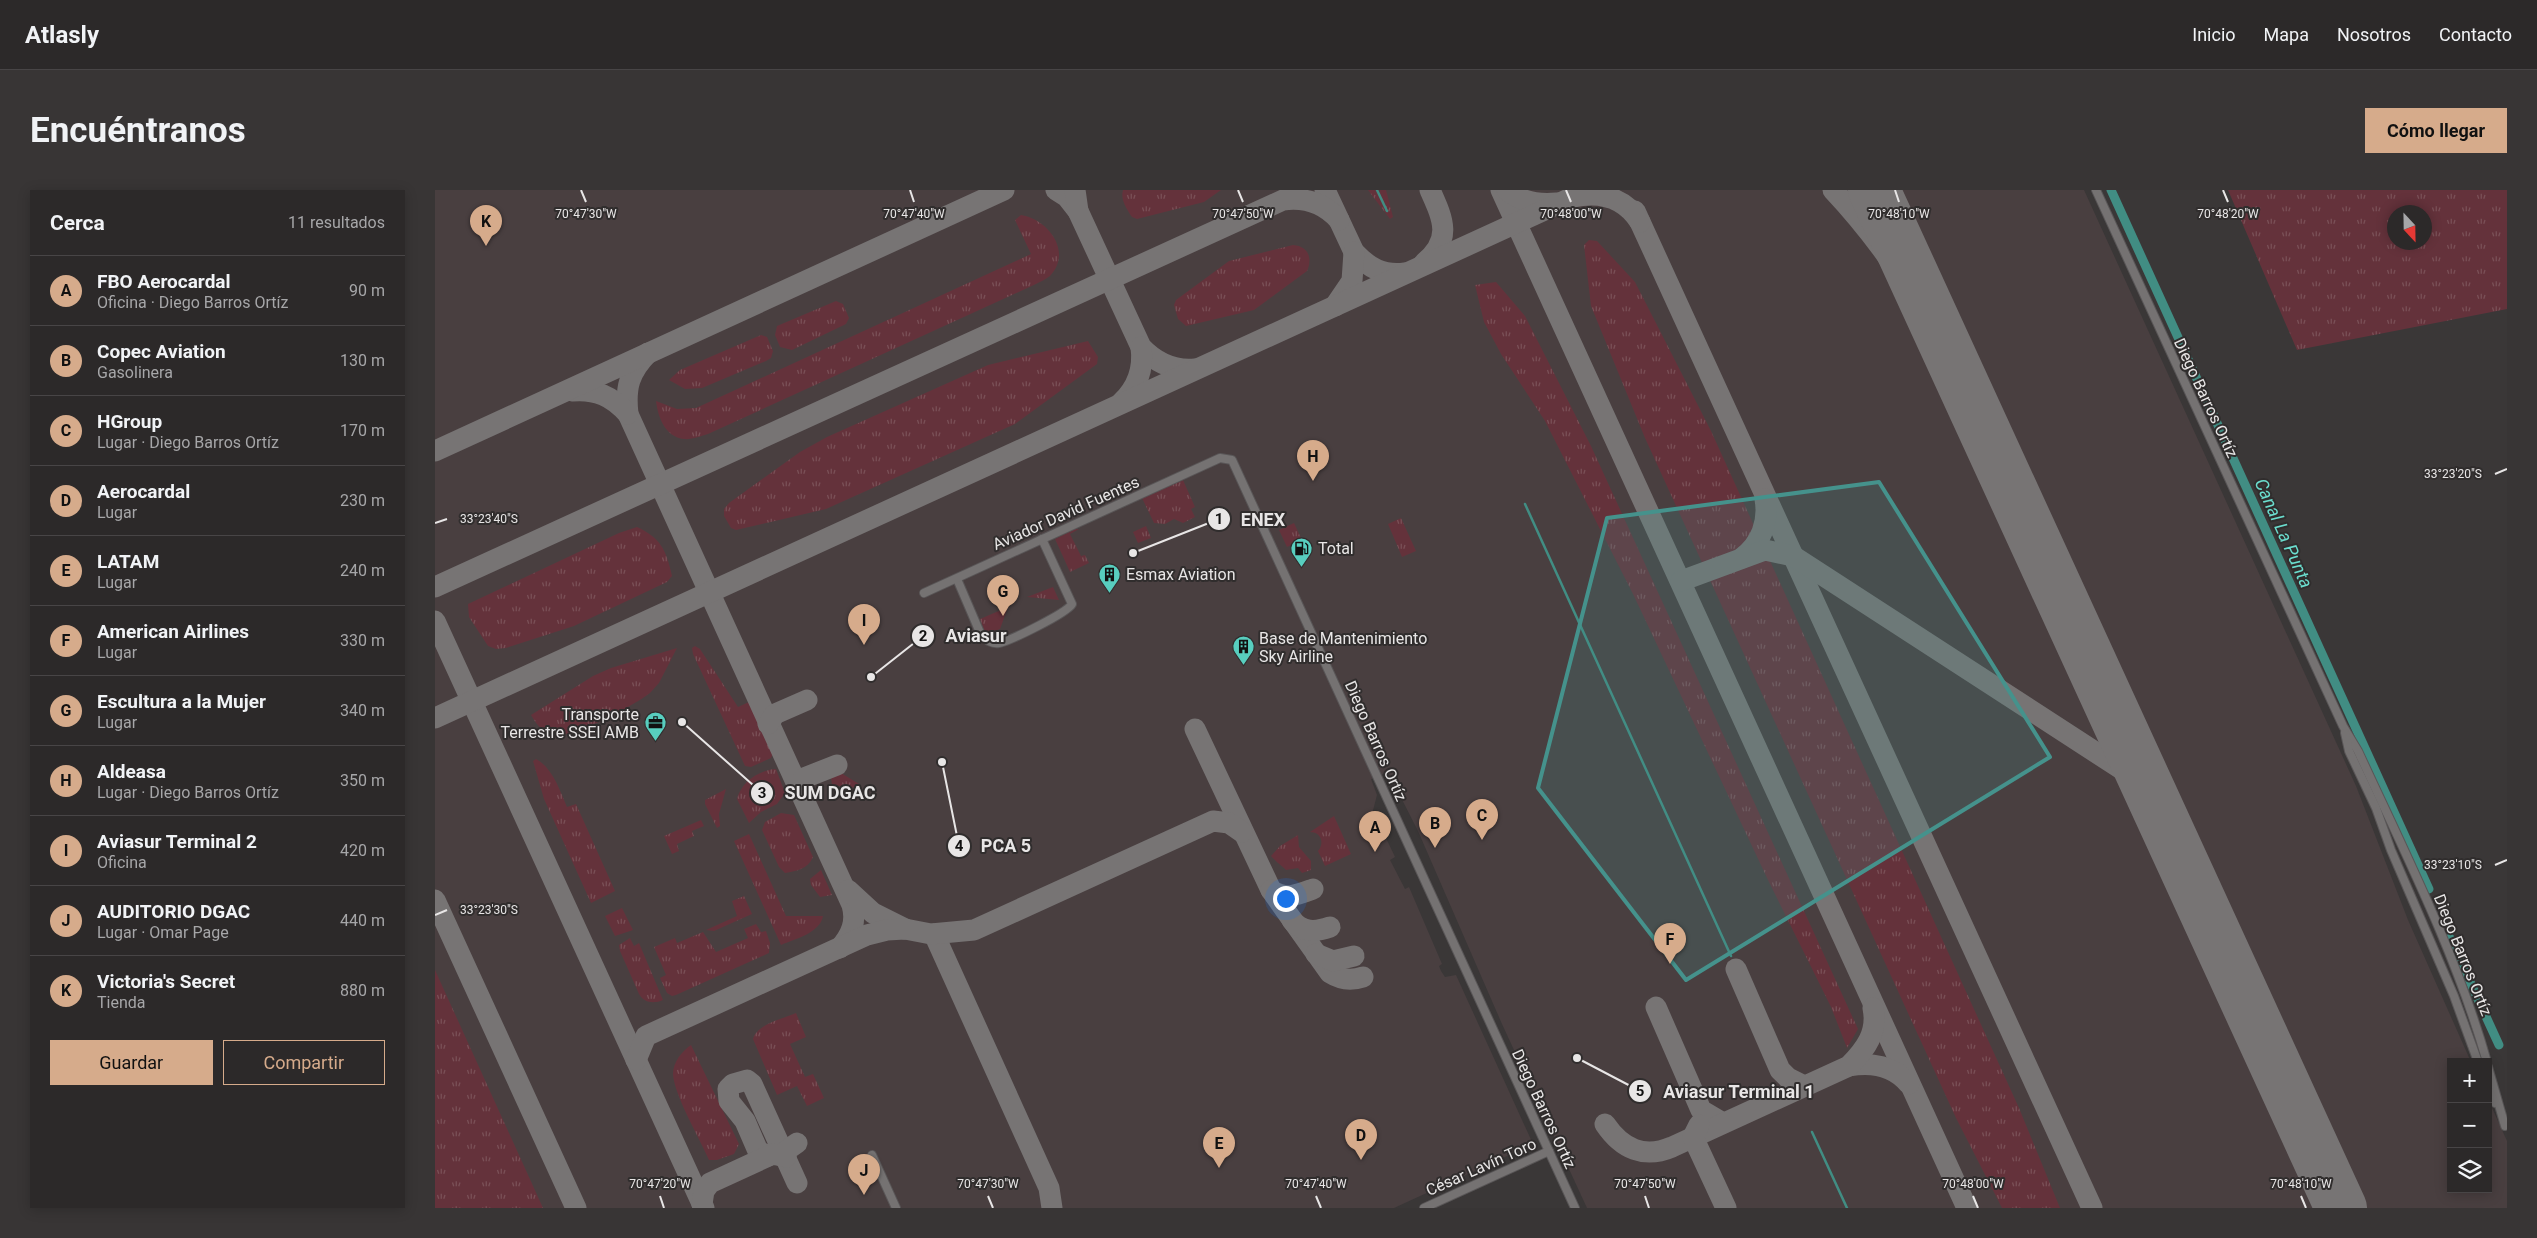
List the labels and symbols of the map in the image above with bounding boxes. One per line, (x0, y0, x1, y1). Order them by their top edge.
pin: K (470, 205, 502, 246)
north arrow (2387, 205, 2432, 250)
text: 70°47'30"W (555, 207, 617, 221)
text: 70°47'40"W (883, 207, 945, 221)
text: 70°47'50"W (1212, 207, 1274, 221)
text: 70°48'00"W (1540, 207, 1602, 221)
text: 70°48'10"W (1868, 207, 1930, 221)
text: 70°48'20"W (2197, 207, 2259, 221)
street label: Diego Barros Ortíz (2170, 335, 2242, 461)
pin: H (1297, 440, 1329, 481)
text: 33°23'20"S (2424, 467, 2482, 481)
street label: Aviador David Fuentes (990, 472, 1142, 554)
water label: Canal La Punta (2251, 475, 2317, 591)
callout: ENEX (1206, 503, 1295, 536)
text: ENEX (1241, 509, 1286, 530)
text: 1 (1215, 510, 1223, 528)
text: 33°23'40"S (460, 512, 518, 526)
fuel station icon: Total (1290, 536, 1314, 567)
place label: Total (1318, 539, 1354, 558)
building icon: Esmax Aviation (1098, 562, 1122, 593)
place label: Esmax Aviation (1126, 565, 1235, 584)
pin: G (987, 575, 1019, 616)
pin: I (848, 604, 880, 645)
callout: Aviasur (911, 619, 1017, 652)
text: Aviasur (945, 625, 1007, 646)
text: 2 (919, 627, 928, 645)
place label: Base de Mantenimiento Sky Airline (1259, 629, 1427, 666)
building icon: Base de Mantenimiento Sky Airline (1231, 635, 1255, 666)
street label: Diego Barros Ortíz (1341, 678, 1411, 804)
place label: Transporte Terrestre SSEI AMB (501, 705, 639, 742)
office icon: Transporte Terrestre SSEI AMB (643, 711, 667, 742)
callout: SUM DGAC (749, 776, 885, 809)
text: SUM DGAC (785, 782, 876, 803)
text: 3 (758, 784, 766, 802)
pin: C (1466, 799, 1498, 840)
pin: B (1419, 807, 1451, 848)
pin: A (1359, 811, 1391, 852)
callout: PCA 5 (946, 829, 1041, 862)
text: PCA 5 (981, 835, 1031, 856)
text: 4 (955, 837, 964, 855)
text: 33°23'10"S (2424, 858, 2482, 872)
your location (1273, 886, 1299, 912)
street label: Diego Barros Ortíz (2430, 891, 2496, 1019)
text: 33°23'30"S (460, 903, 518, 917)
pin: F (1654, 923, 1686, 964)
street label: Diego Barros Ortíz (1508, 1046, 1580, 1172)
callout: Aviasur Terminal 1 (1628, 1075, 1825, 1108)
text: Aviasur Terminal 1 (1663, 1081, 1815, 1102)
text: 5 (1636, 1082, 1644, 1100)
pin: D (1345, 1119, 1377, 1160)
pin: E (1203, 1127, 1235, 1168)
street label: César Lavín Toro (1423, 1134, 1539, 1200)
pin: J (848, 1154, 880, 1195)
text: 70°47'20"W (629, 1177, 691, 1191)
text: 70°47'30"W (957, 1177, 1019, 1191)
text: 70°47'40"W (1285, 1177, 1347, 1191)
text: 70°47'50"W (1614, 1177, 1676, 1191)
text: 70°48'00"W (1942, 1177, 2004, 1191)
text: 70°48'10"W (2270, 1177, 2332, 1191)

